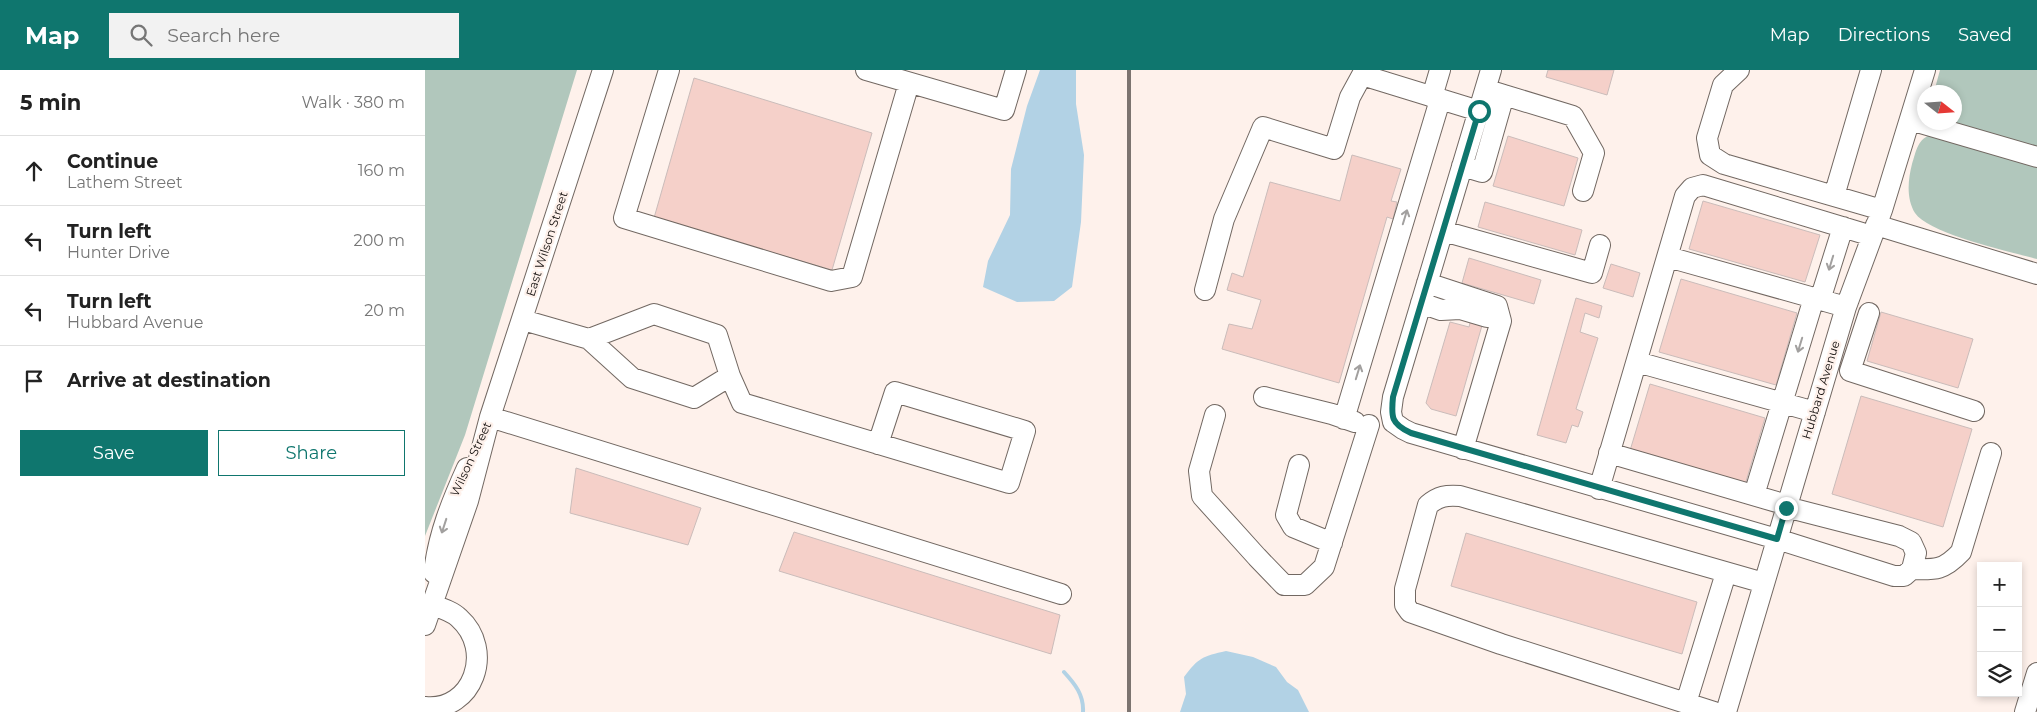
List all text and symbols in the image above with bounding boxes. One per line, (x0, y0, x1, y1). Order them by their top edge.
search box (109, 13, 459, 58)
text: Map (25, 21, 79, 50)
icon: search (127, 21, 155, 49)
text: Search here (167, 24, 280, 47)
text: Map (1770, 24, 1810, 46)
text: Directions (1838, 24, 1930, 46)
text: Saved (1958, 24, 2012, 46)
north arrow (1917, 85, 1962, 130)
text: 5 min (20, 90, 81, 115)
text: Walk · 380 m (301, 93, 405, 112)
route start (1468, 100, 1491, 123)
text: Continue (67, 150, 158, 173)
icon: ahead (20, 157, 48, 185)
text: 160 m (358, 161, 405, 180)
text: Lathem Street (67, 173, 182, 192)
street label: East Wilson Street (522, 189, 571, 298)
one-way arrow (1400, 209, 1410, 225)
text: Turn left (67, 220, 152, 243)
icon: left (20, 227, 48, 255)
text: 200 m (354, 231, 405, 250)
text: Hunter Drive (67, 243, 170, 262)
one-way arrow (1826, 255, 1836, 271)
text: Turn left (67, 290, 152, 313)
icon: left (20, 297, 48, 325)
text: 20 m (364, 301, 405, 320)
text: Hubbard Avenue (67, 313, 203, 332)
one-way arrow (1795, 337, 1804, 352)
street label: Hubbard Avenue (1798, 339, 1843, 441)
one-way arrow (1354, 365, 1364, 381)
icon: arrive (20, 367, 48, 395)
text: Arrive at destination (67, 369, 271, 392)
street label: Wilson Street (447, 419, 494, 498)
button: Save (20, 430, 208, 476)
button: Share (218, 430, 405, 476)
route end (1775, 497, 1798, 520)
one-way arrow (439, 518, 448, 533)
map controls (1977, 562, 2022, 697)
button: + (1977, 562, 2022, 607)
button: − (1977, 607, 2022, 652)
button: layers (1977, 652, 2022, 697)

